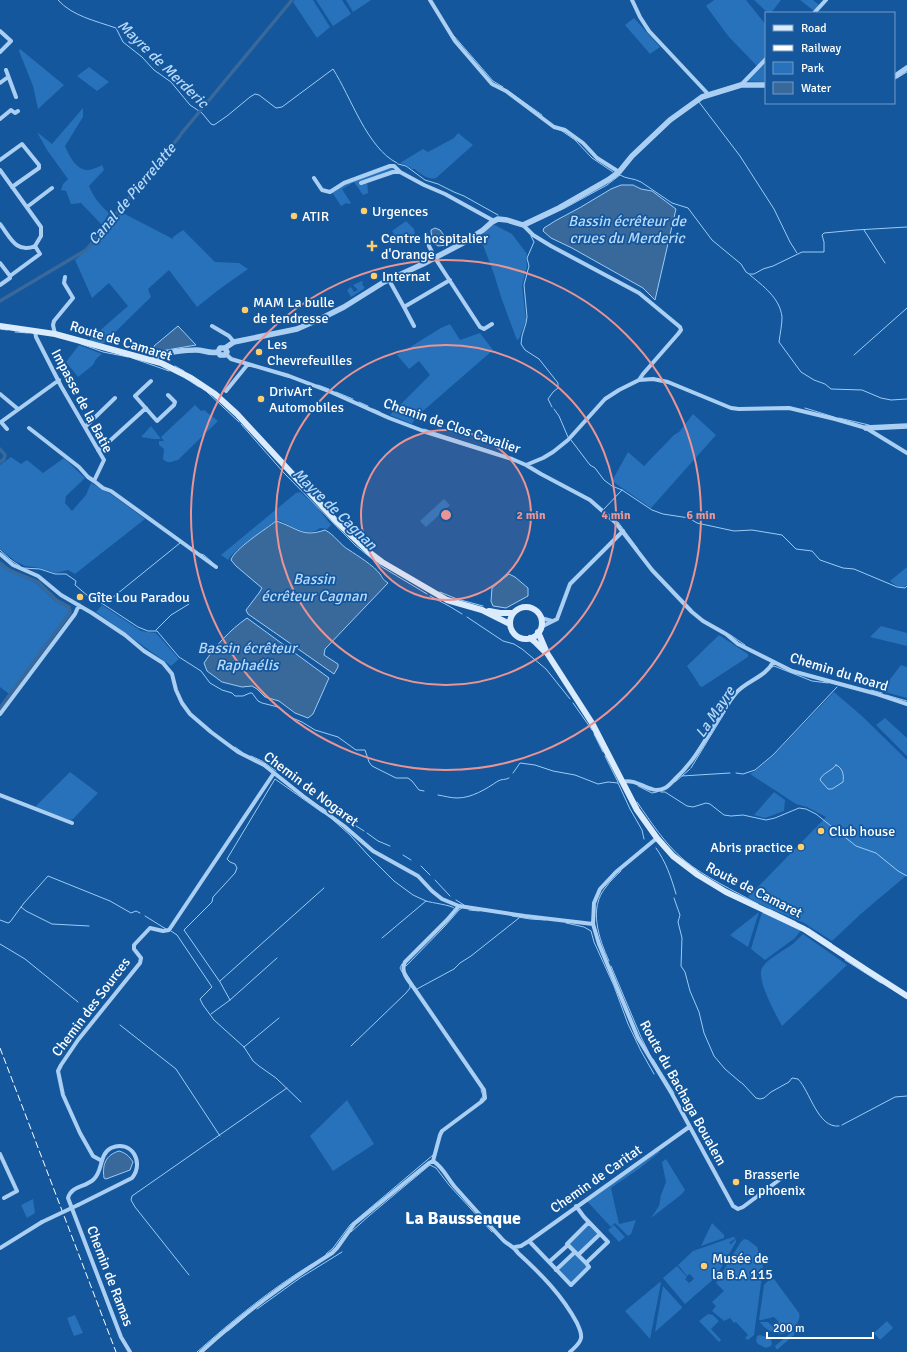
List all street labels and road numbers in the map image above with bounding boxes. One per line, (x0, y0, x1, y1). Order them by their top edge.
street label: Route de Camaret (68, 317, 174, 365)
street label: Impasse de la Batie (47, 346, 117, 456)
street label: Chemin de Clos Cavalier (381, 395, 524, 458)
street label: Chemin du Roard (788, 649, 890, 695)
street label: Chemin de Nogaret (260, 748, 362, 830)
street label: Route de Camaret (703, 858, 805, 922)
street label: Chemin des Sources (48, 954, 134, 1060)
street label: Route du Bachaga Boualem (636, 1018, 730, 1168)
street label: Chemin de Caritat (547, 1141, 645, 1217)
street label: Chemin de Ramas (83, 1223, 137, 1329)

